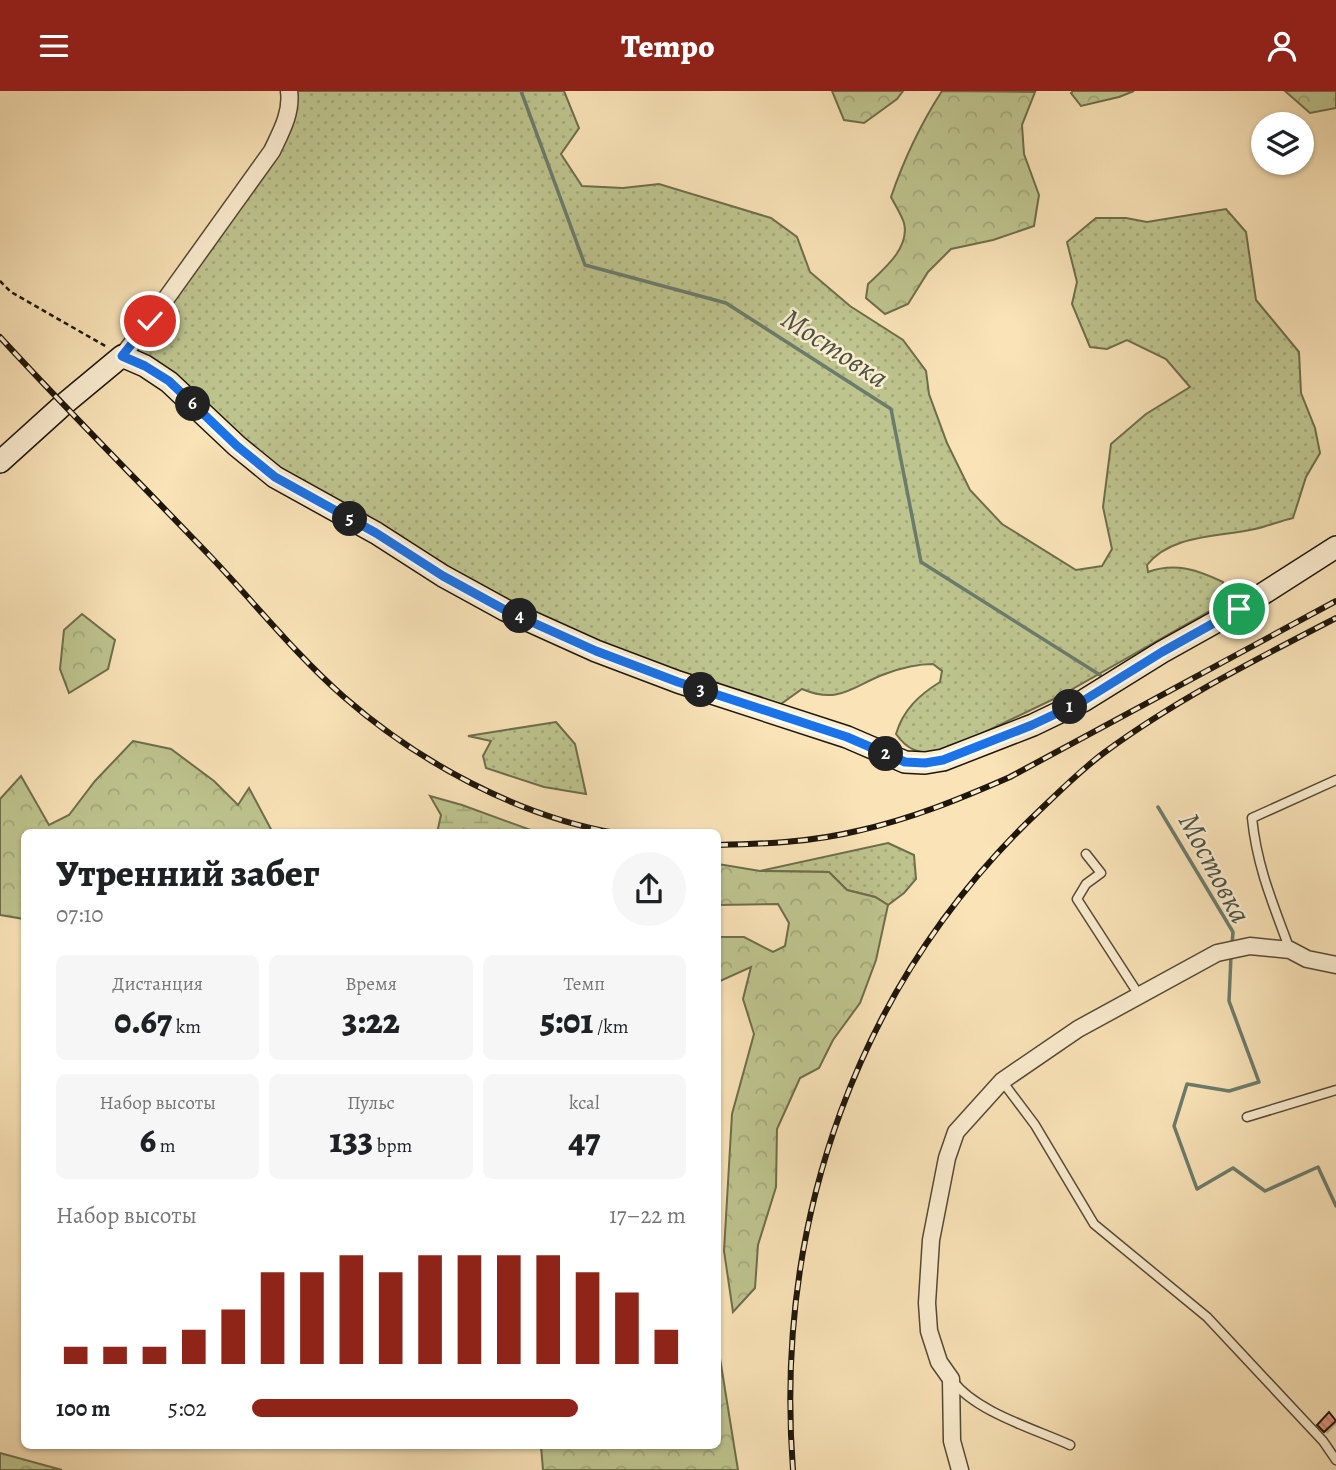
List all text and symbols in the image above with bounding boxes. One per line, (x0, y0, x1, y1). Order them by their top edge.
text: Tempo (621, 24, 715, 68)
icon: menu (35, 27, 73, 65)
icon: person (1263, 27, 1301, 65)
map controls (1251, 112, 1314, 175)
button: layers (1251, 112, 1314, 175)
pin (120, 291, 180, 351)
water label: Мостовка (774, 299, 896, 397)
icon: check (131, 302, 169, 340)
pin: 6 (176, 387, 210, 421)
text: 6 (188, 390, 197, 416)
pin: 5 (332, 501, 368, 537)
text: 5 (345, 505, 354, 531)
pin (1209, 579, 1269, 639)
icon: arrive (1220, 590, 1258, 628)
pin: 4 (503, 599, 538, 633)
text: 4 (515, 602, 524, 628)
pin: 3 (684, 673, 718, 707)
text: 3 (696, 676, 705, 702)
pin: 1 (1052, 689, 1088, 725)
text: 1 (1066, 693, 1073, 719)
pin: 2 (868, 737, 903, 771)
text: 2 (881, 740, 890, 766)
water label: Мостовка (1169, 806, 1261, 930)
text: Утренний забег (56, 847, 320, 899)
button: share (612, 852, 686, 926)
text: 07:10 (56, 899, 104, 930)
text: Дистанция (112, 971, 203, 997)
text: Время (345, 971, 397, 997)
text: Темп (564, 971, 605, 997)
text: 0.67 (114, 997, 172, 1045)
text: 3:22 (342, 997, 400, 1045)
text: 5:01 (540, 997, 593, 1045)
text: km (172, 1014, 201, 1040)
text: /km (593, 1014, 628, 1040)
text: Набор высоты (99, 1090, 216, 1116)
text: Пульс (347, 1090, 395, 1116)
text: kcal (569, 1090, 600, 1116)
text: 6 (140, 1116, 156, 1164)
text: 133 (330, 1116, 373, 1164)
text: 47 (568, 1116, 600, 1164)
text: m (156, 1133, 176, 1159)
text: bpm (373, 1133, 412, 1159)
text: Набор высоты (56, 1200, 197, 1231)
text: 17–22 m (609, 1200, 686, 1231)
text: 100 m (56, 1393, 111, 1424)
text: 5:02 (168, 1393, 207, 1424)

